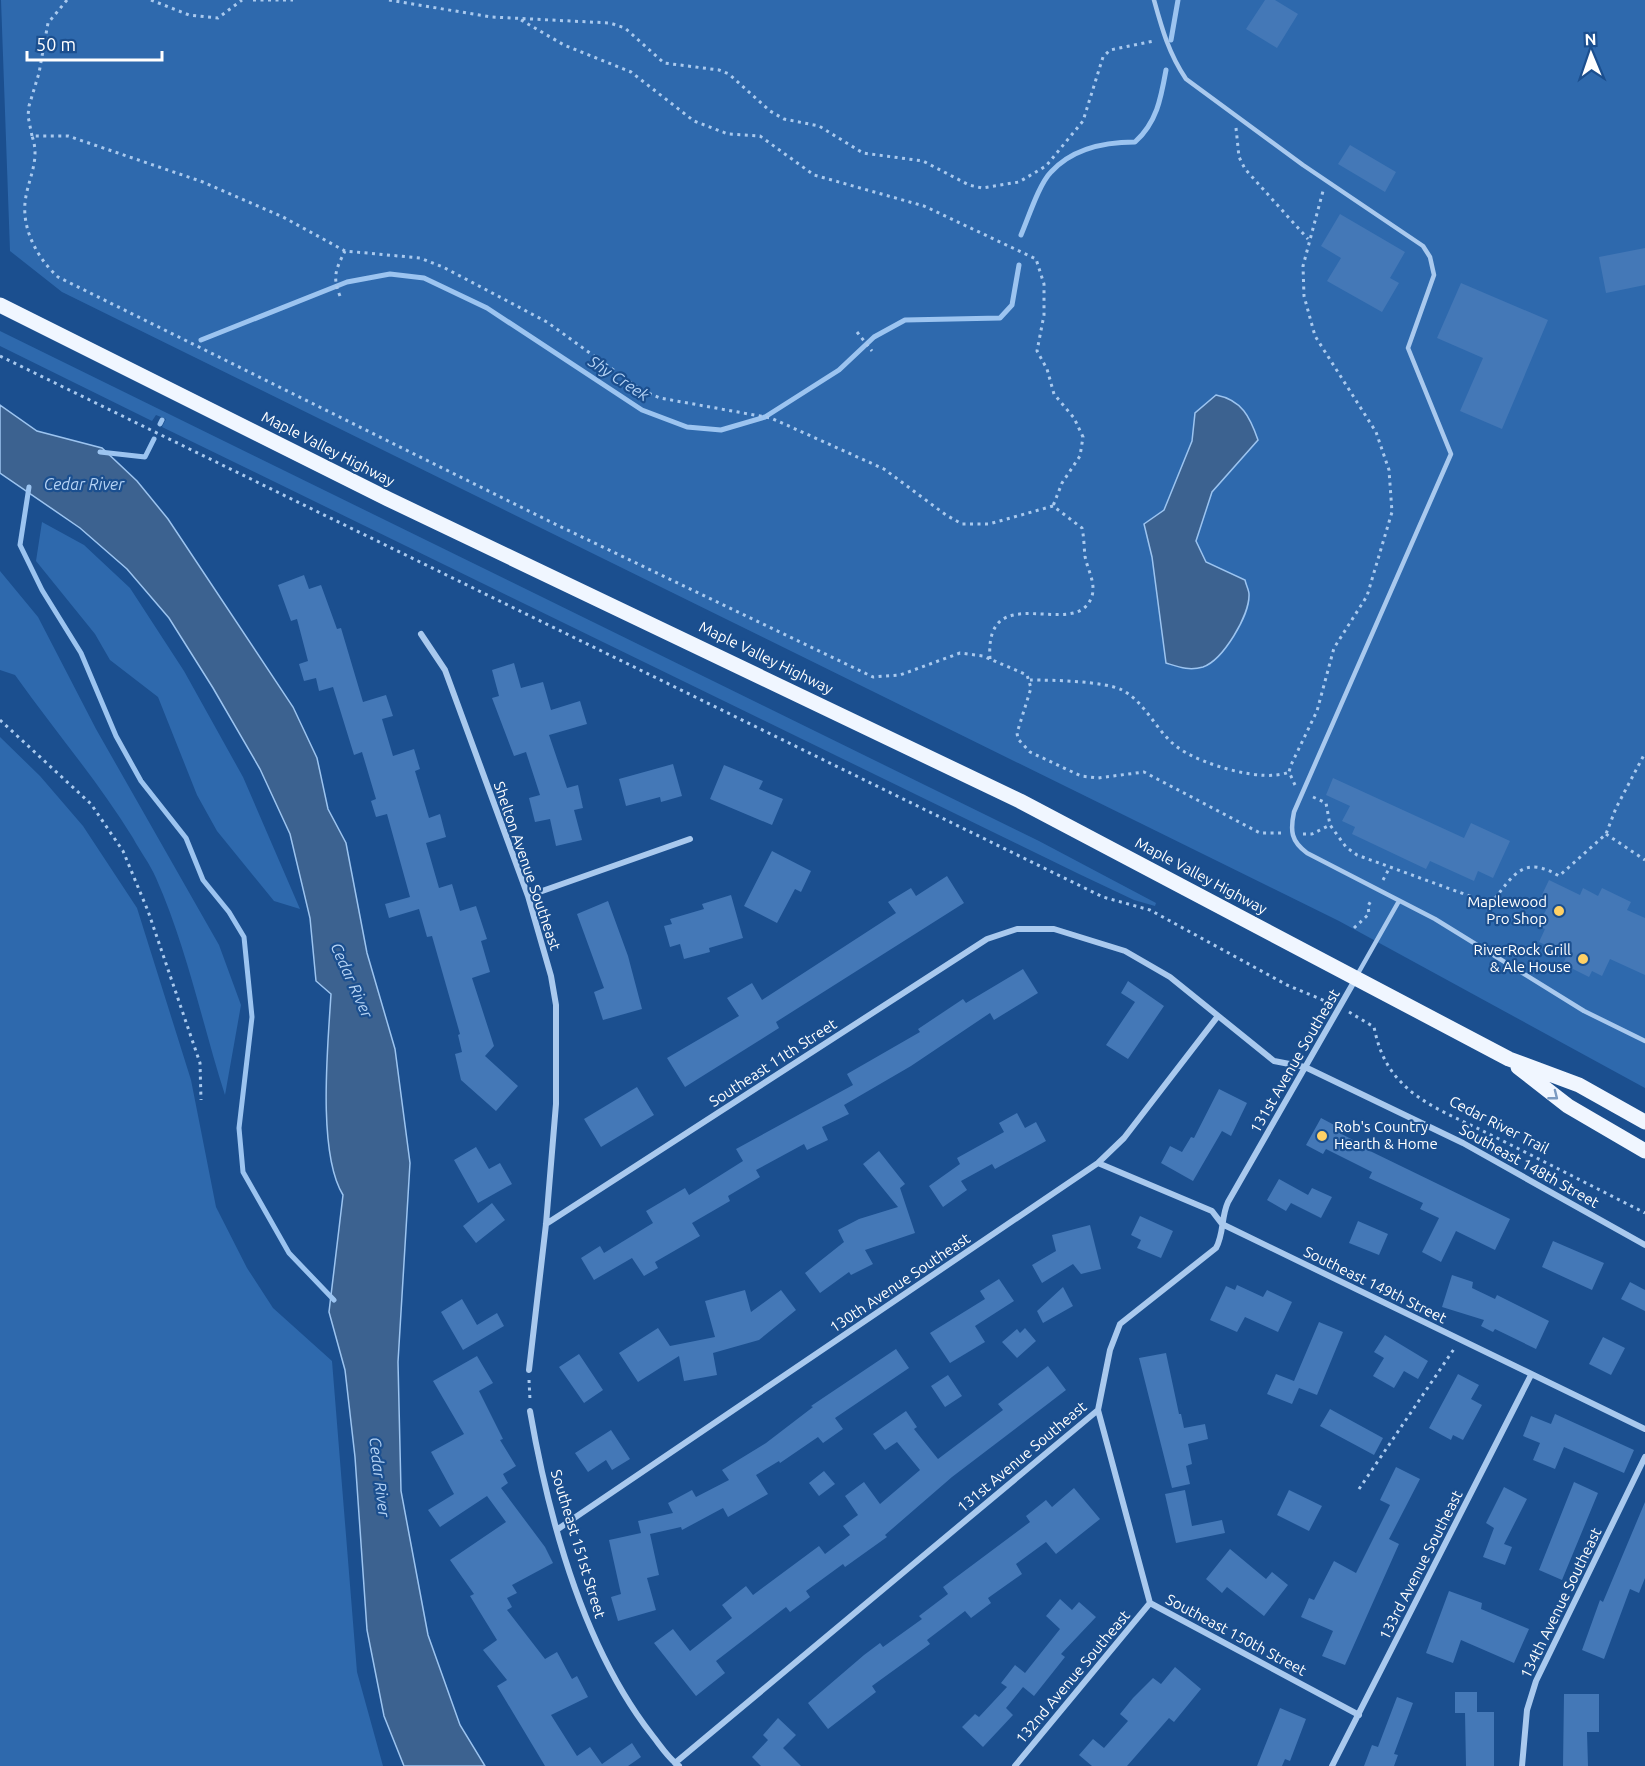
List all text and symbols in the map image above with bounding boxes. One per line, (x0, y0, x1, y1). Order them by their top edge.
scale bar (27, 24, 162, 62)
north arrow (1561, 24, 1621, 84)
text: N (1584, 30, 1597, 48)
text: 50 m (36, 34, 76, 54)
water label: Shy Creek (585, 351, 653, 405)
street label: Maple Valley Highway (259, 408, 397, 489)
water label: Cedar River (44, 475, 125, 493)
street label: Maple Valley Highway (697, 618, 836, 697)
street label: Shelton Avenue Southeast (491, 779, 564, 953)
street label: Maple Valley Highway (1132, 834, 1270, 918)
place label: Maplewood Pro Shop (1467, 893, 1547, 927)
marker: Maplewood Pro Shop (1552, 904, 1566, 918)
water label: Cedar River (327, 940, 377, 1021)
place label: RiverRock Grill & Ale House (1474, 941, 1571, 975)
marker: RiverRock Grill & Ale House (1576, 952, 1590, 966)
street label: 131st Avenue Southeast (1246, 986, 1343, 1136)
street label: Southeast 11th Street (706, 1015, 840, 1110)
one-way arrow (1548, 1088, 1559, 1099)
street label: Cedar River Trail (1447, 1092, 1552, 1157)
place label: Rob's Country Hearth & Home (1334, 1118, 1438, 1152)
street label: Southeast 148th Street (1457, 1120, 1602, 1211)
marker: Rob's Country Hearth & Home (1315, 1129, 1329, 1143)
street label: 130th Avenue Southeast (826, 1229, 973, 1336)
street label: Southeast 149th Street (1301, 1243, 1449, 1327)
street label: 131st Avenue Southeast (954, 1398, 1090, 1516)
water label: Cedar River (366, 1436, 394, 1519)
street label: Southeast 151st Street (548, 1467, 609, 1620)
street label: 133rd Avenue Southeast (1375, 1487, 1466, 1642)
street label: 134th Avenue Southeast (1517, 1525, 1604, 1681)
street label: Southeast 150th Street (1163, 1590, 1309, 1679)
street label: 132nd Avenue Southeast (1012, 1607, 1133, 1747)

